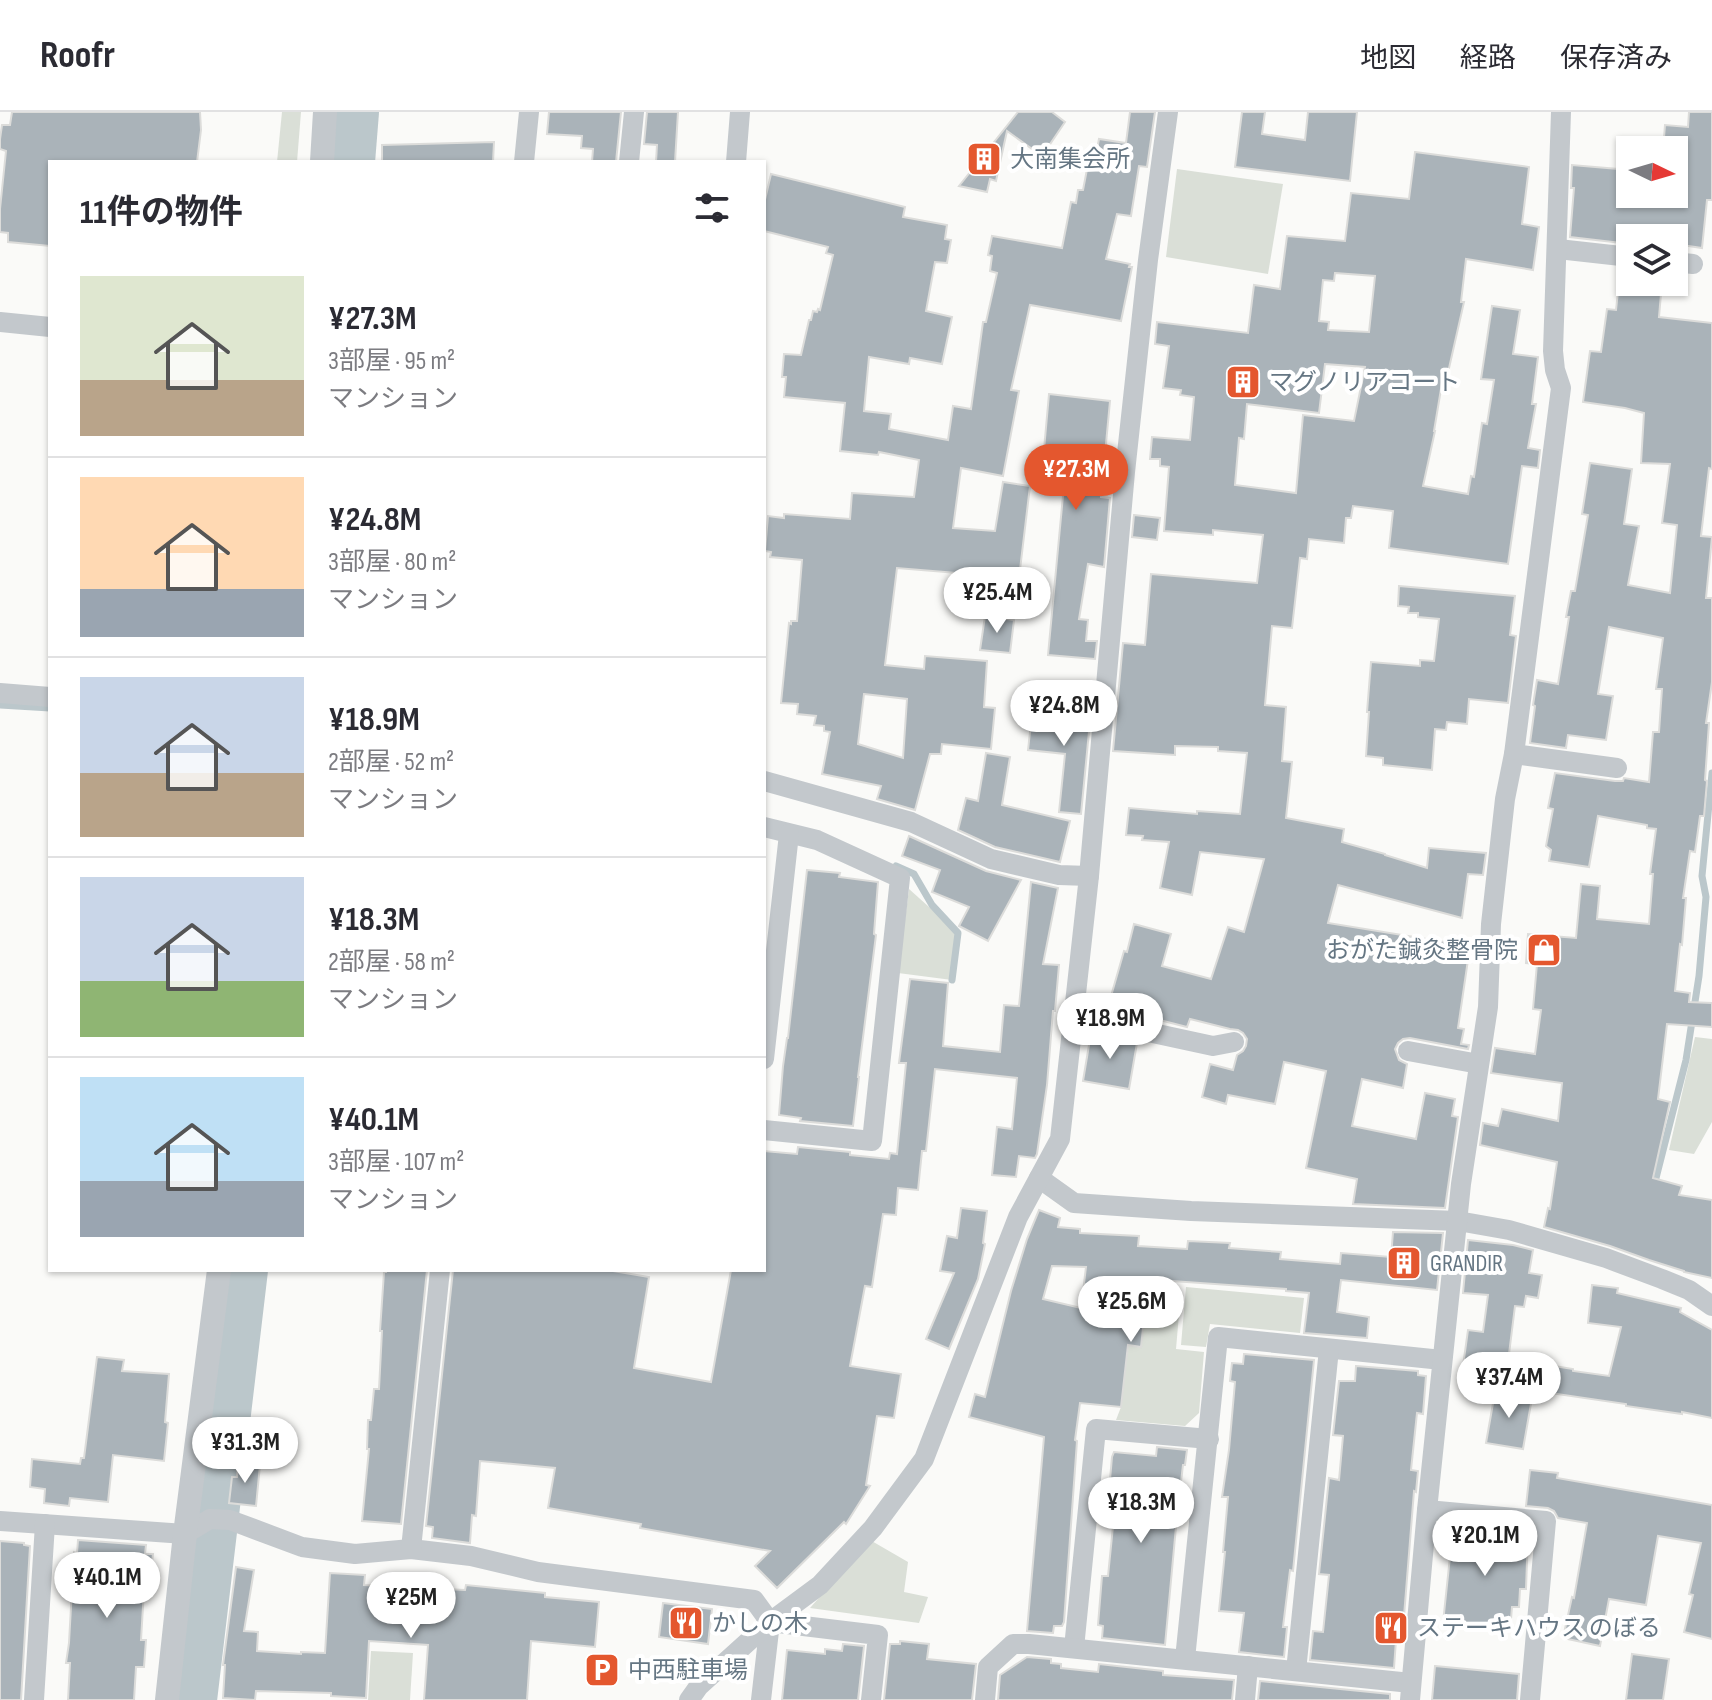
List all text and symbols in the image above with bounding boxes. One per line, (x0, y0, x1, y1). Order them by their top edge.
text: Roofr (40, 33, 115, 78)
text: 地図 (1360, 42, 1416, 75)
text: 経路 (1460, 42, 1516, 75)
text: 保存済み (1560, 42, 1672, 75)
north arrow (1616, 136, 1688, 208)
map controls (1616, 136, 1688, 296)
building icon: 大南集会所 (965, 140, 1003, 178)
place label: 大南集会所 (1010, 145, 1130, 174)
icon: filters (690, 186, 734, 230)
text: 11件の物件 (80, 192, 243, 233)
button: layers (1616, 224, 1688, 296)
text: ¥27.3M (328, 298, 417, 339)
icon: home (144, 308, 240, 404)
text: 3部屋 · 95 m² (328, 346, 455, 377)
building icon: マグノリアコート (1224, 363, 1262, 401)
place label: マグノリアコート (1269, 368, 1461, 397)
text: マンション (328, 384, 458, 415)
pin: ¥27.3M (1011, 444, 1141, 512)
text: ¥27.3M (1042, 454, 1110, 485)
text: ¥24.8M (328, 499, 421, 540)
icon: home (144, 509, 240, 605)
text: 3部屋 · 80 m² (328, 547, 456, 578)
pin: ¥25.4M (932, 567, 1062, 635)
text: ¥25.4M (962, 577, 1032, 608)
text: マンション (328, 585, 458, 616)
pin: ¥24.8M (999, 680, 1129, 748)
text: ¥24.8M (1028, 690, 1100, 721)
text: ¥18.9M (328, 699, 420, 740)
icon: home (144, 709, 240, 805)
text: 2部屋 · 52 m² (328, 747, 454, 778)
text: マンション (328, 785, 458, 816)
text: ¥18.3M (328, 899, 419, 940)
icon: home (144, 909, 240, 1005)
shop icon: おがた鍼灸整骨院 (1525, 931, 1563, 969)
place label: おがた鍼灸整骨院 (1326, 936, 1518, 965)
text: 2部屋 · 58 m² (328, 947, 455, 978)
text: マンション (328, 985, 458, 1016)
pin: ¥18.9M (1045, 993, 1175, 1061)
text: ¥18.9M (1075, 1003, 1145, 1034)
text: ¥40.1M (328, 1099, 419, 1140)
icon: home (144, 1109, 240, 1205)
text: 3部屋 · 107 m² (328, 1147, 464, 1178)
text: マンション (328, 1185, 458, 1216)
building icon: GRANDIR (1385, 1244, 1423, 1282)
place label: GRANDIR (1430, 1249, 1503, 1278)
pin: ¥25.6M (1066, 1276, 1196, 1344)
text: ¥25.6M (1096, 1286, 1166, 1317)
pin: ¥37.4M (1444, 1352, 1574, 1420)
text: ¥37.4M (1475, 1362, 1543, 1393)
pin: ¥31.3M (180, 1417, 310, 1485)
text: ¥31.3M (210, 1427, 280, 1458)
pin: ¥18.3M (1076, 1477, 1206, 1545)
text: ¥18.3M (1106, 1487, 1176, 1518)
pin: ¥20.1M (1420, 1510, 1550, 1578)
text: ¥20.1M (1450, 1520, 1520, 1551)
pin: ¥40.1M (42, 1552, 172, 1620)
text: ¥40.1M (72, 1562, 142, 1593)
pin: ¥25M (364, 1572, 458, 1640)
text: ¥25M (385, 1582, 437, 1613)
restaurant icon: かしの木 (667, 1604, 705, 1642)
place label: かしの木 (712, 1609, 808, 1638)
restaurant icon: ステーキハウス のぼる (1372, 1609, 1410, 1647)
place label: ステーキハウス のぼる (1417, 1614, 1661, 1643)
parking icon: 中西駐車場 (583, 1651, 621, 1689)
place label: 中西駐車場 (628, 1656, 748, 1685)

